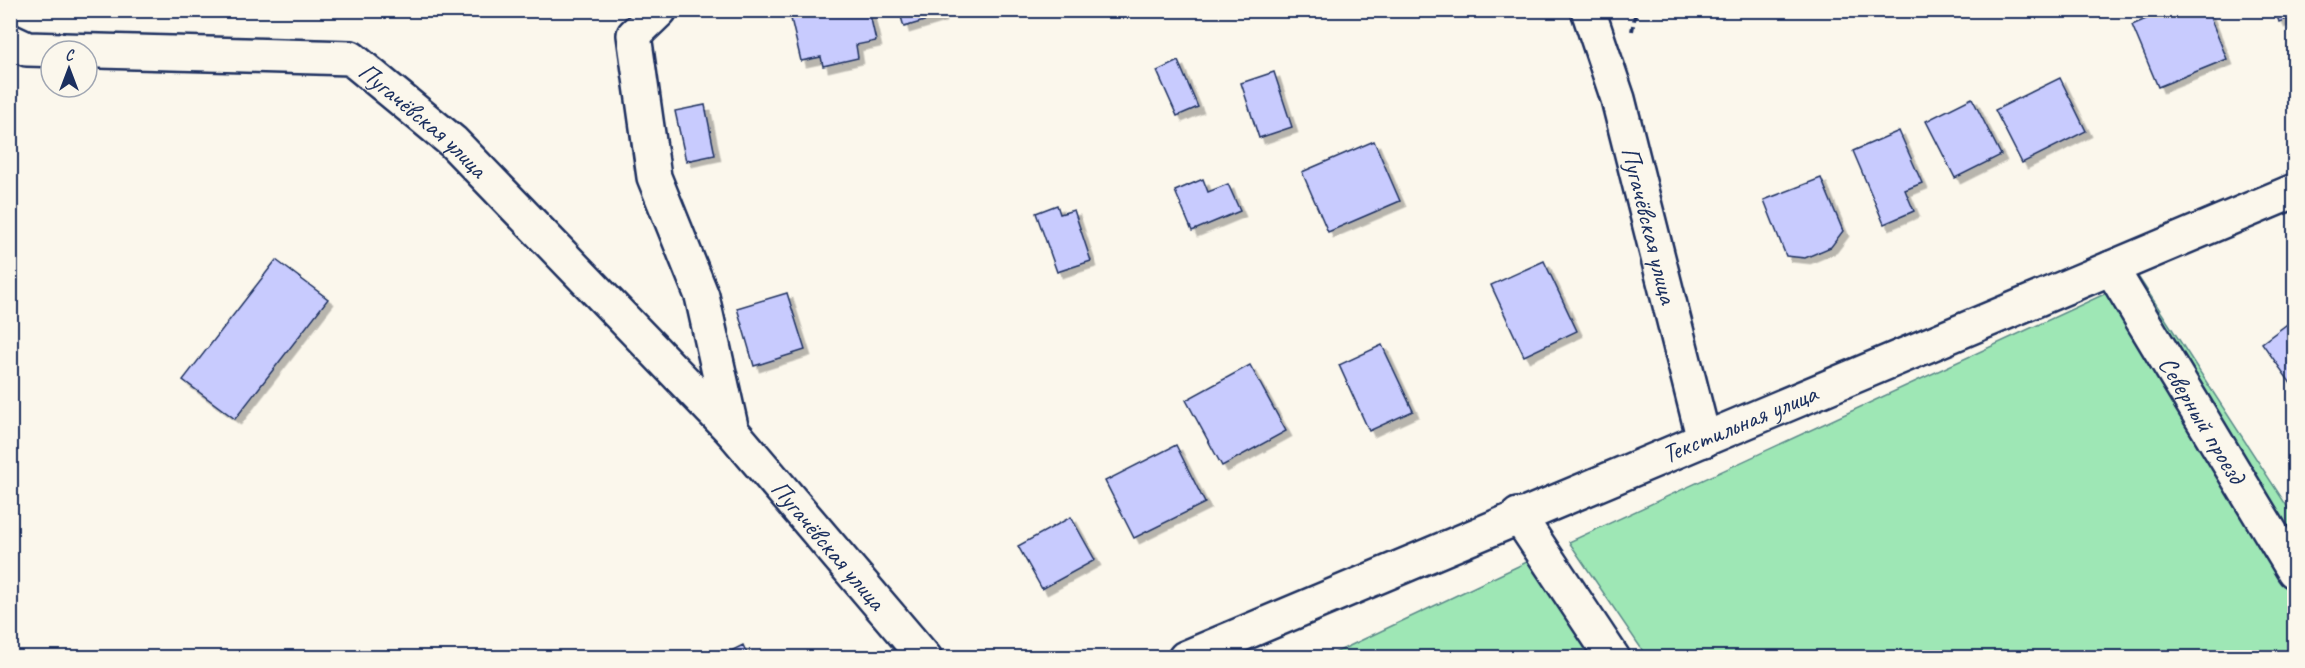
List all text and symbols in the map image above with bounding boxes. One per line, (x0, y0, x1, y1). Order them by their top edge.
north arrow (39, 39, 99, 99)
text: С (65, 45, 75, 65)
street label: Пугачёвская улица (352, 55, 496, 186)
street label: Пугачёвская улица (1614, 143, 1685, 309)
street label: Северный проезд (2151, 350, 2255, 492)
street label: Текстильная улица (1657, 376, 1824, 471)
street label: Пугачёвская улица (764, 473, 894, 618)

